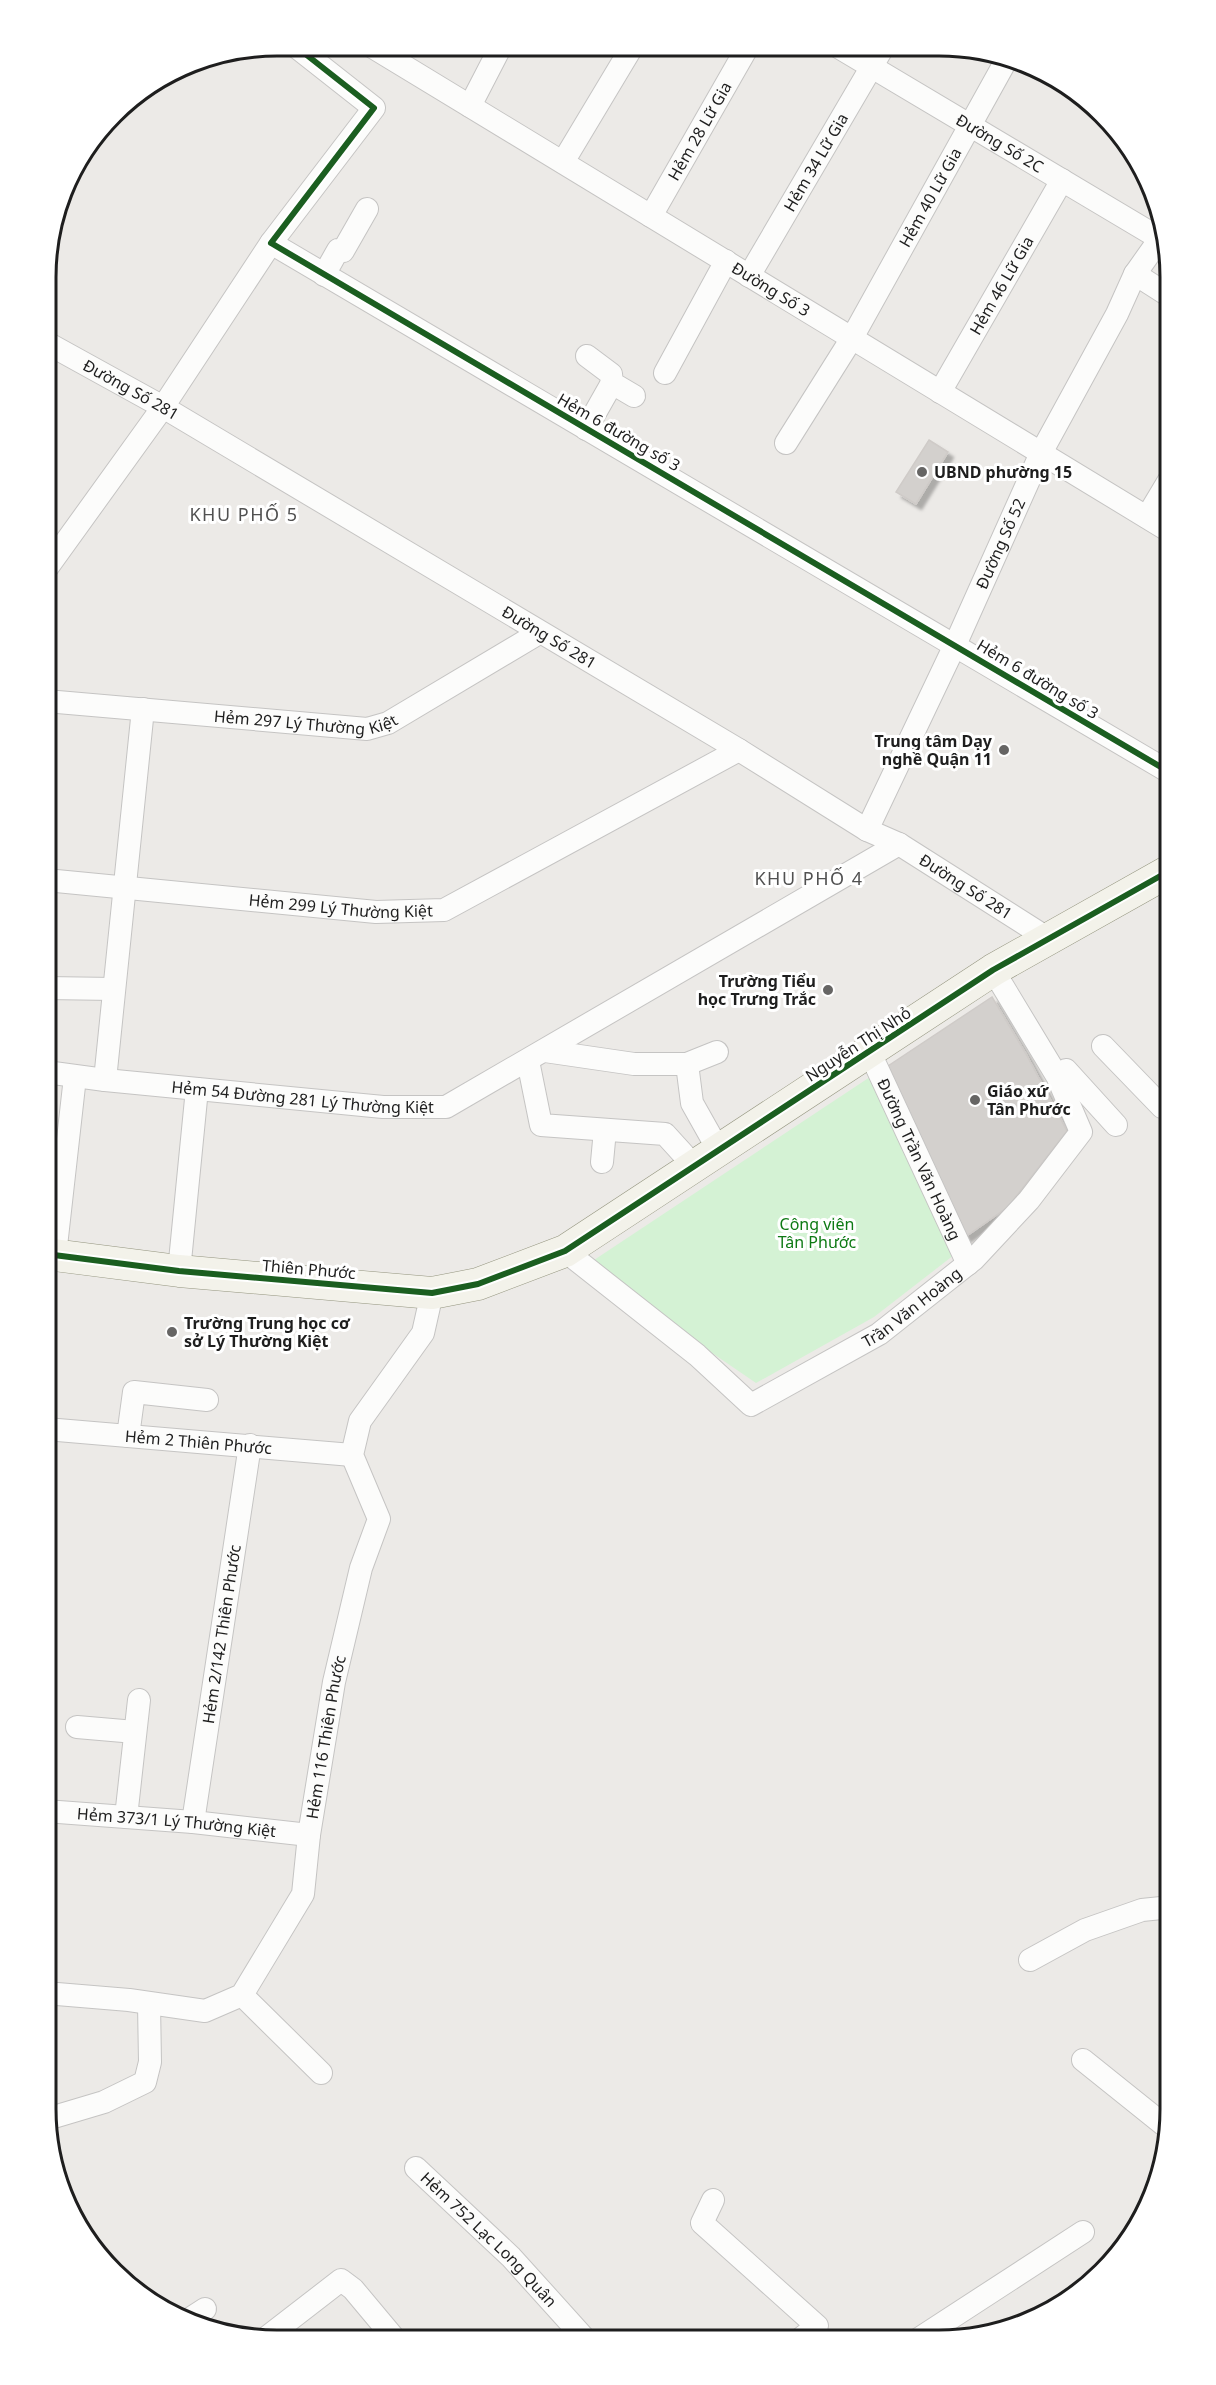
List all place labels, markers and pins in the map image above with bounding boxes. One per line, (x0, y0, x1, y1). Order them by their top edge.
place label: UBND phường 15 (934, 461, 1072, 483)
marker: UBND phường 15 (915, 465, 929, 479)
place label: Trung tâm Dạy nghề Quận 11 (875, 730, 993, 770)
marker: Trung tâm Dạy nghề Quận 11 (997, 743, 1011, 757)
place label: Trường Tiểu học Trưng Trắc (698, 970, 816, 1010)
marker: Trường Tiểu học Trưng Trắc (821, 983, 835, 997)
place label: Giáo xứ Tân Phước (987, 1080, 1071, 1120)
marker: Giáo xứ Tân Phước (968, 1093, 982, 1107)
place label: Trường Trung học cơ sở Lý Thường Kiệt (184, 1312, 351, 1352)
marker: Trường Trung học cơ sở Lý Thường Kiệt (165, 1325, 179, 1339)

